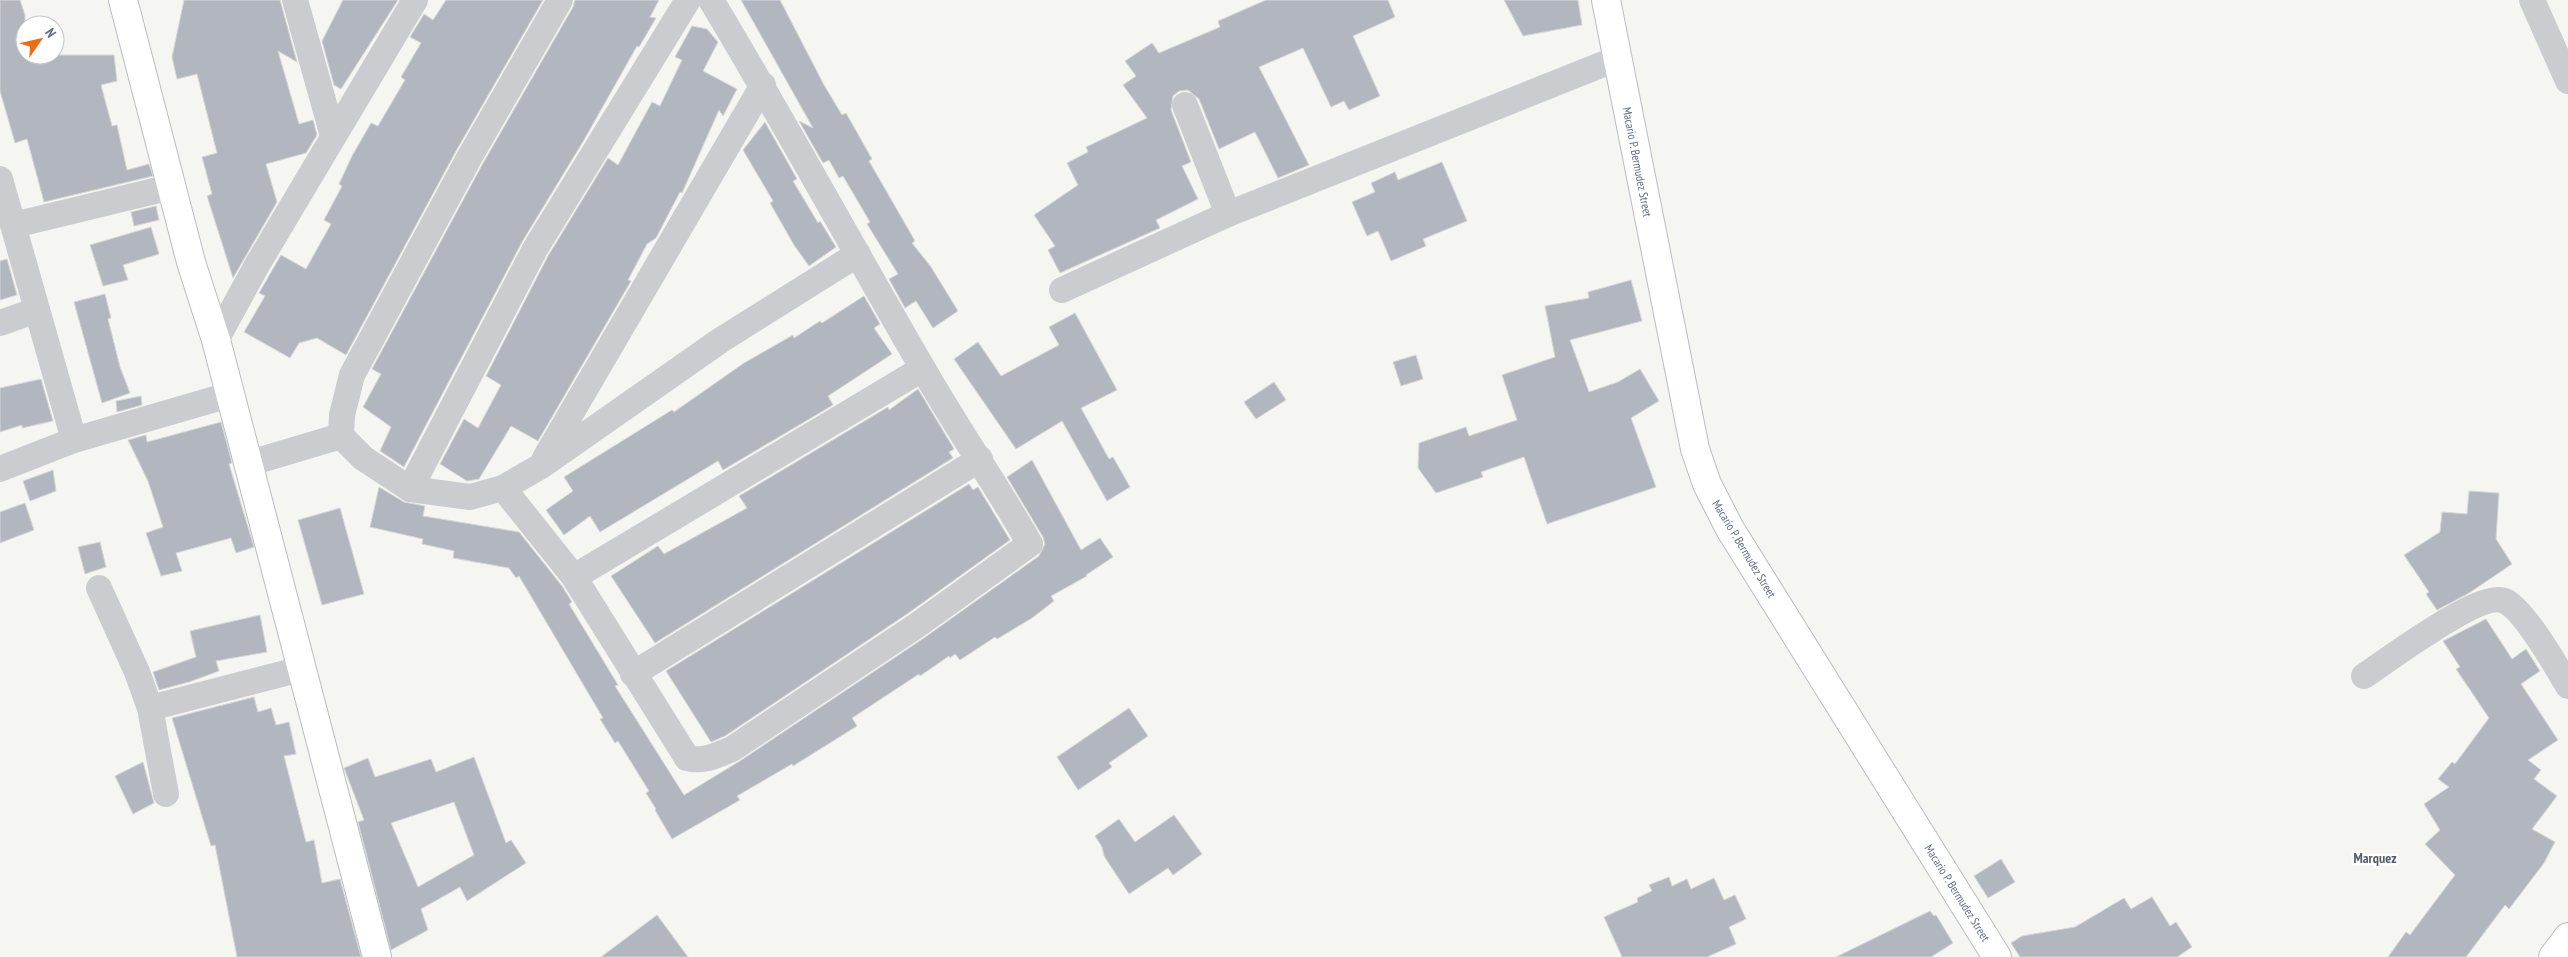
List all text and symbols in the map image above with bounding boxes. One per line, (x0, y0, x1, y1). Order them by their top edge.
north arrow (15, 15, 65, 65)
text: N (41, 25, 60, 41)
street label: Macario P. Bermudez Street (1619, 106, 1656, 219)
street label: Macario P. Bermudez Street (1709, 497, 1780, 601)
street label: Macario P. Bermudez Street (1921, 841, 1994, 945)
district label: Marquez (2354, 849, 2396, 867)

